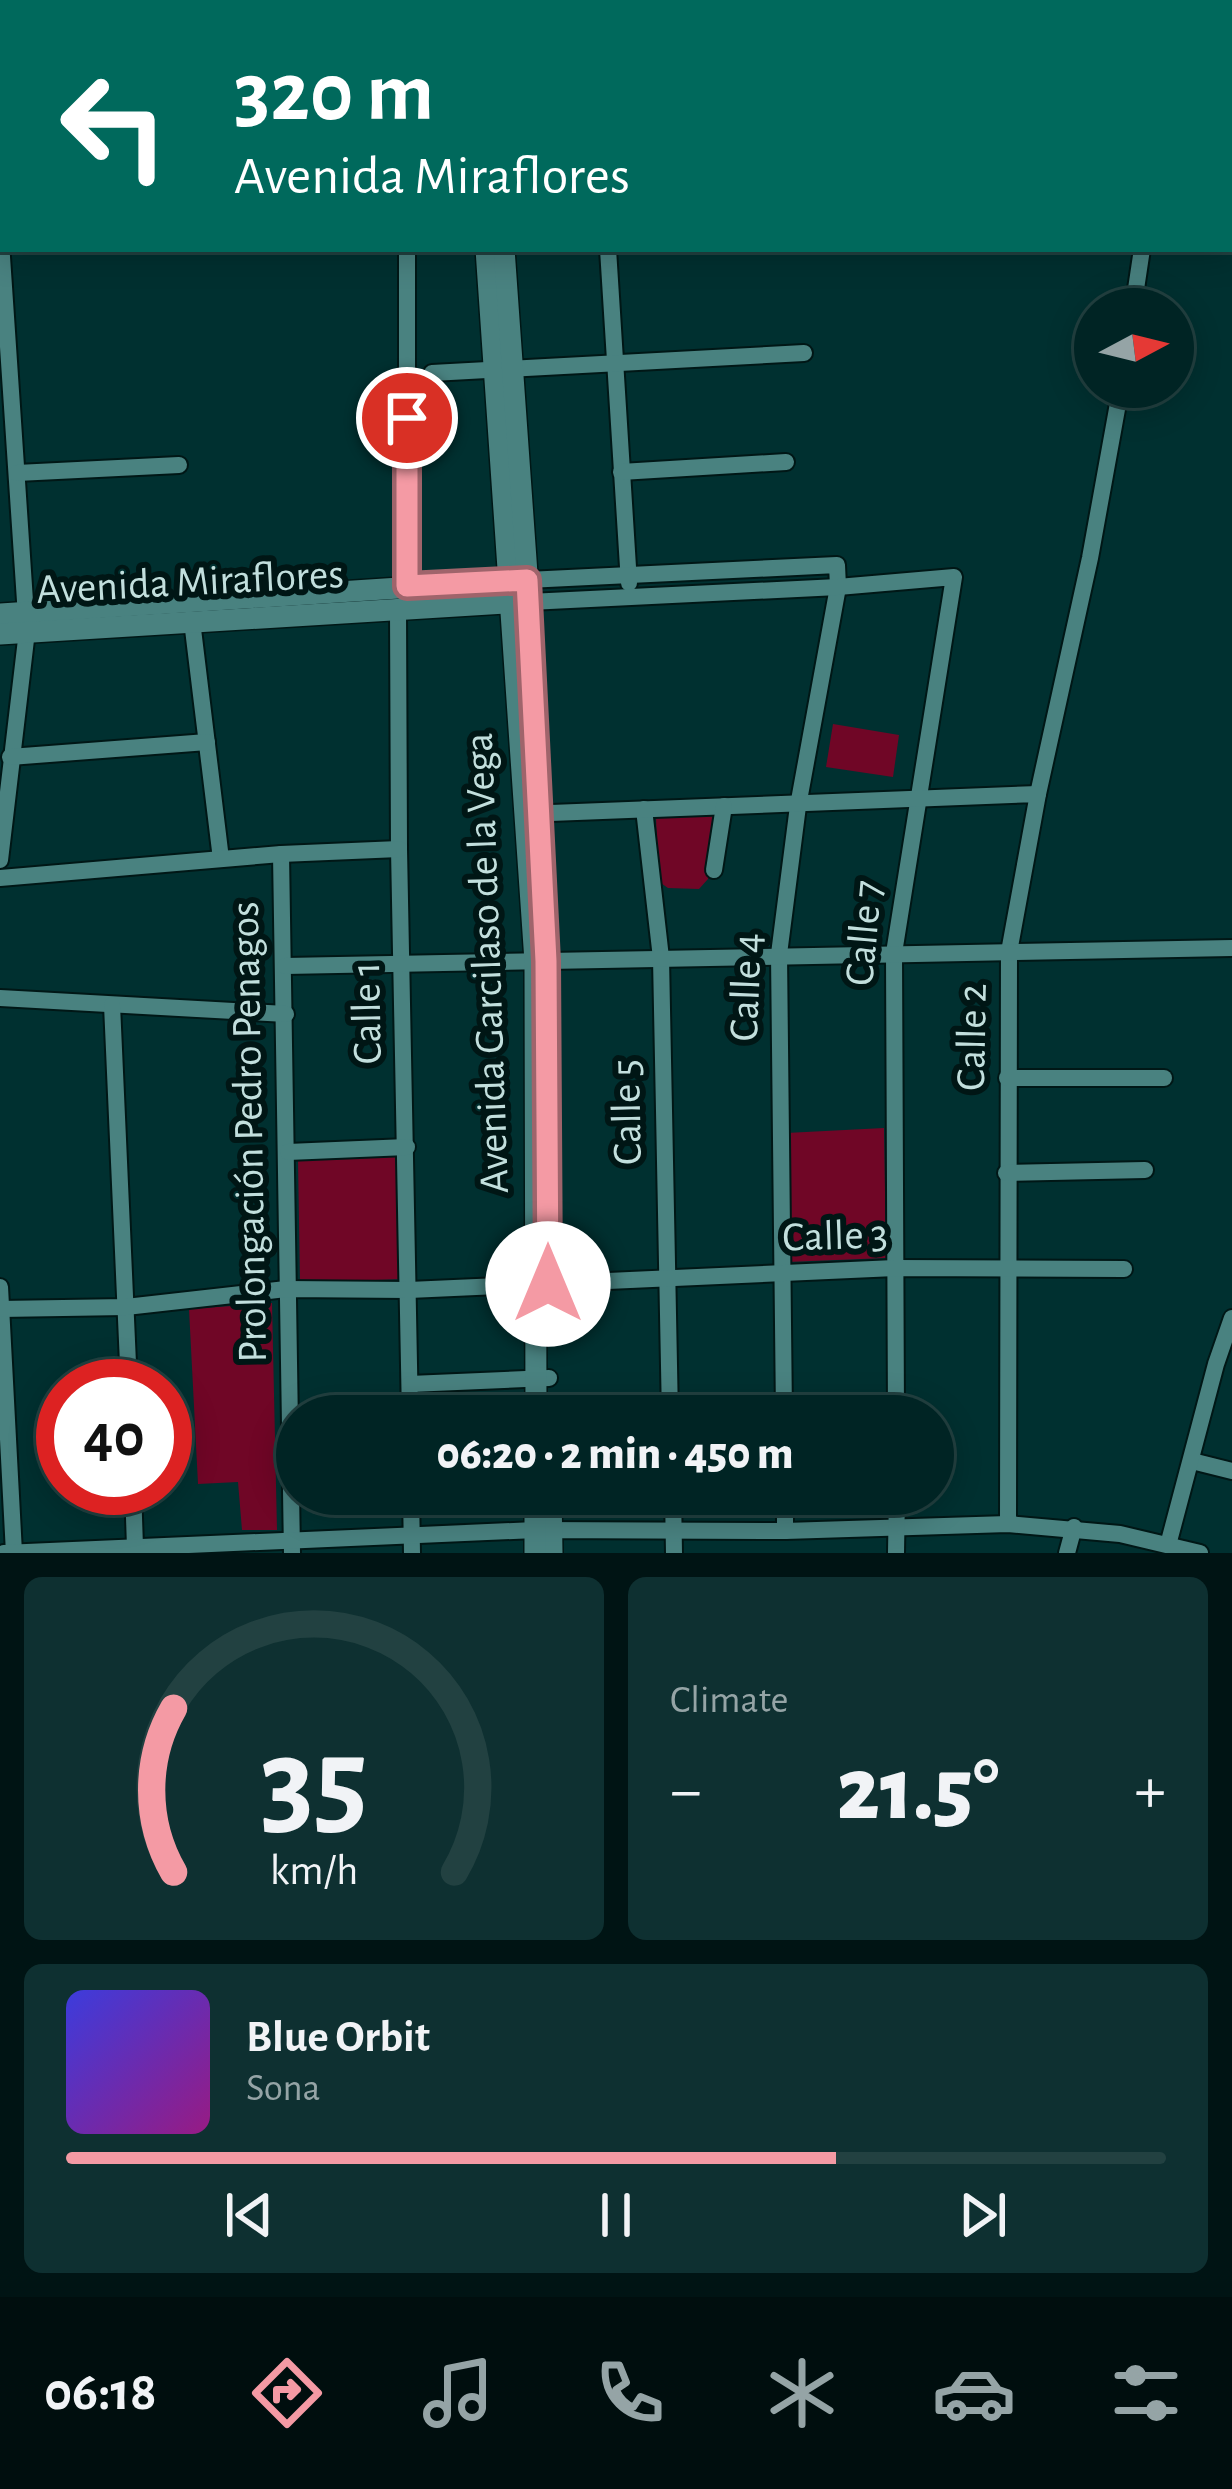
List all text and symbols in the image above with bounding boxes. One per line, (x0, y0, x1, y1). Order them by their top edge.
icon: left (36, 48, 192, 204)
text: 320 m (234, 52, 434, 136)
text: Avenida Miraflores (234, 150, 630, 204)
north arrow (1074, 288, 1194, 408)
map controls (1074, 288, 1194, 408)
pin (356, 367, 458, 469)
icon: arrive (374, 385, 440, 451)
street label: Avenida Miraflores (35, 553, 345, 611)
street label: Avenida Garcilaso de la Vega (458, 732, 516, 1194)
street label: Calle 7 (838, 878, 890, 988)
street label: Prolongación Pedro Penagos (224, 901, 274, 1363)
street label: Calle 4 (723, 932, 769, 1042)
street label: Calle 1 (345, 961, 389, 1065)
street label: Calle 2 (950, 983, 994, 1091)
street label: Calle 5 (605, 1059, 649, 1165)
street label: Calle 3 (782, 1213, 888, 1259)
position arrow (485, 1221, 611, 1347)
speed limit sign: 40 (36, 1359, 192, 1515)
text: 06:20 · 2 min · 450 m (437, 1432, 794, 1477)
text: Climate (670, 1681, 788, 1720)
text: 35 (260, 1721, 368, 1846)
text: 21.5° (837, 1746, 999, 1836)
text: − (670, 1758, 702, 1824)
text: + (1134, 1758, 1166, 1824)
text: km/h (270, 1849, 358, 1892)
text: Blue Orbit (246, 2015, 430, 2060)
text: Sona (246, 2069, 321, 2108)
icon: previous (216, 2182, 282, 2248)
icon: pause (583, 2182, 649, 2248)
icon: next (950, 2182, 1016, 2248)
icon: directions (245, 2351, 329, 2435)
icon: music (416, 2351, 500, 2435)
icon: phone (588, 2351, 672, 2435)
icon: climate (760, 2351, 844, 2435)
icon: car (932, 2351, 1016, 2435)
icon: filters (1104, 2351, 1188, 2435)
text: 06:18 (44, 2366, 157, 2420)

